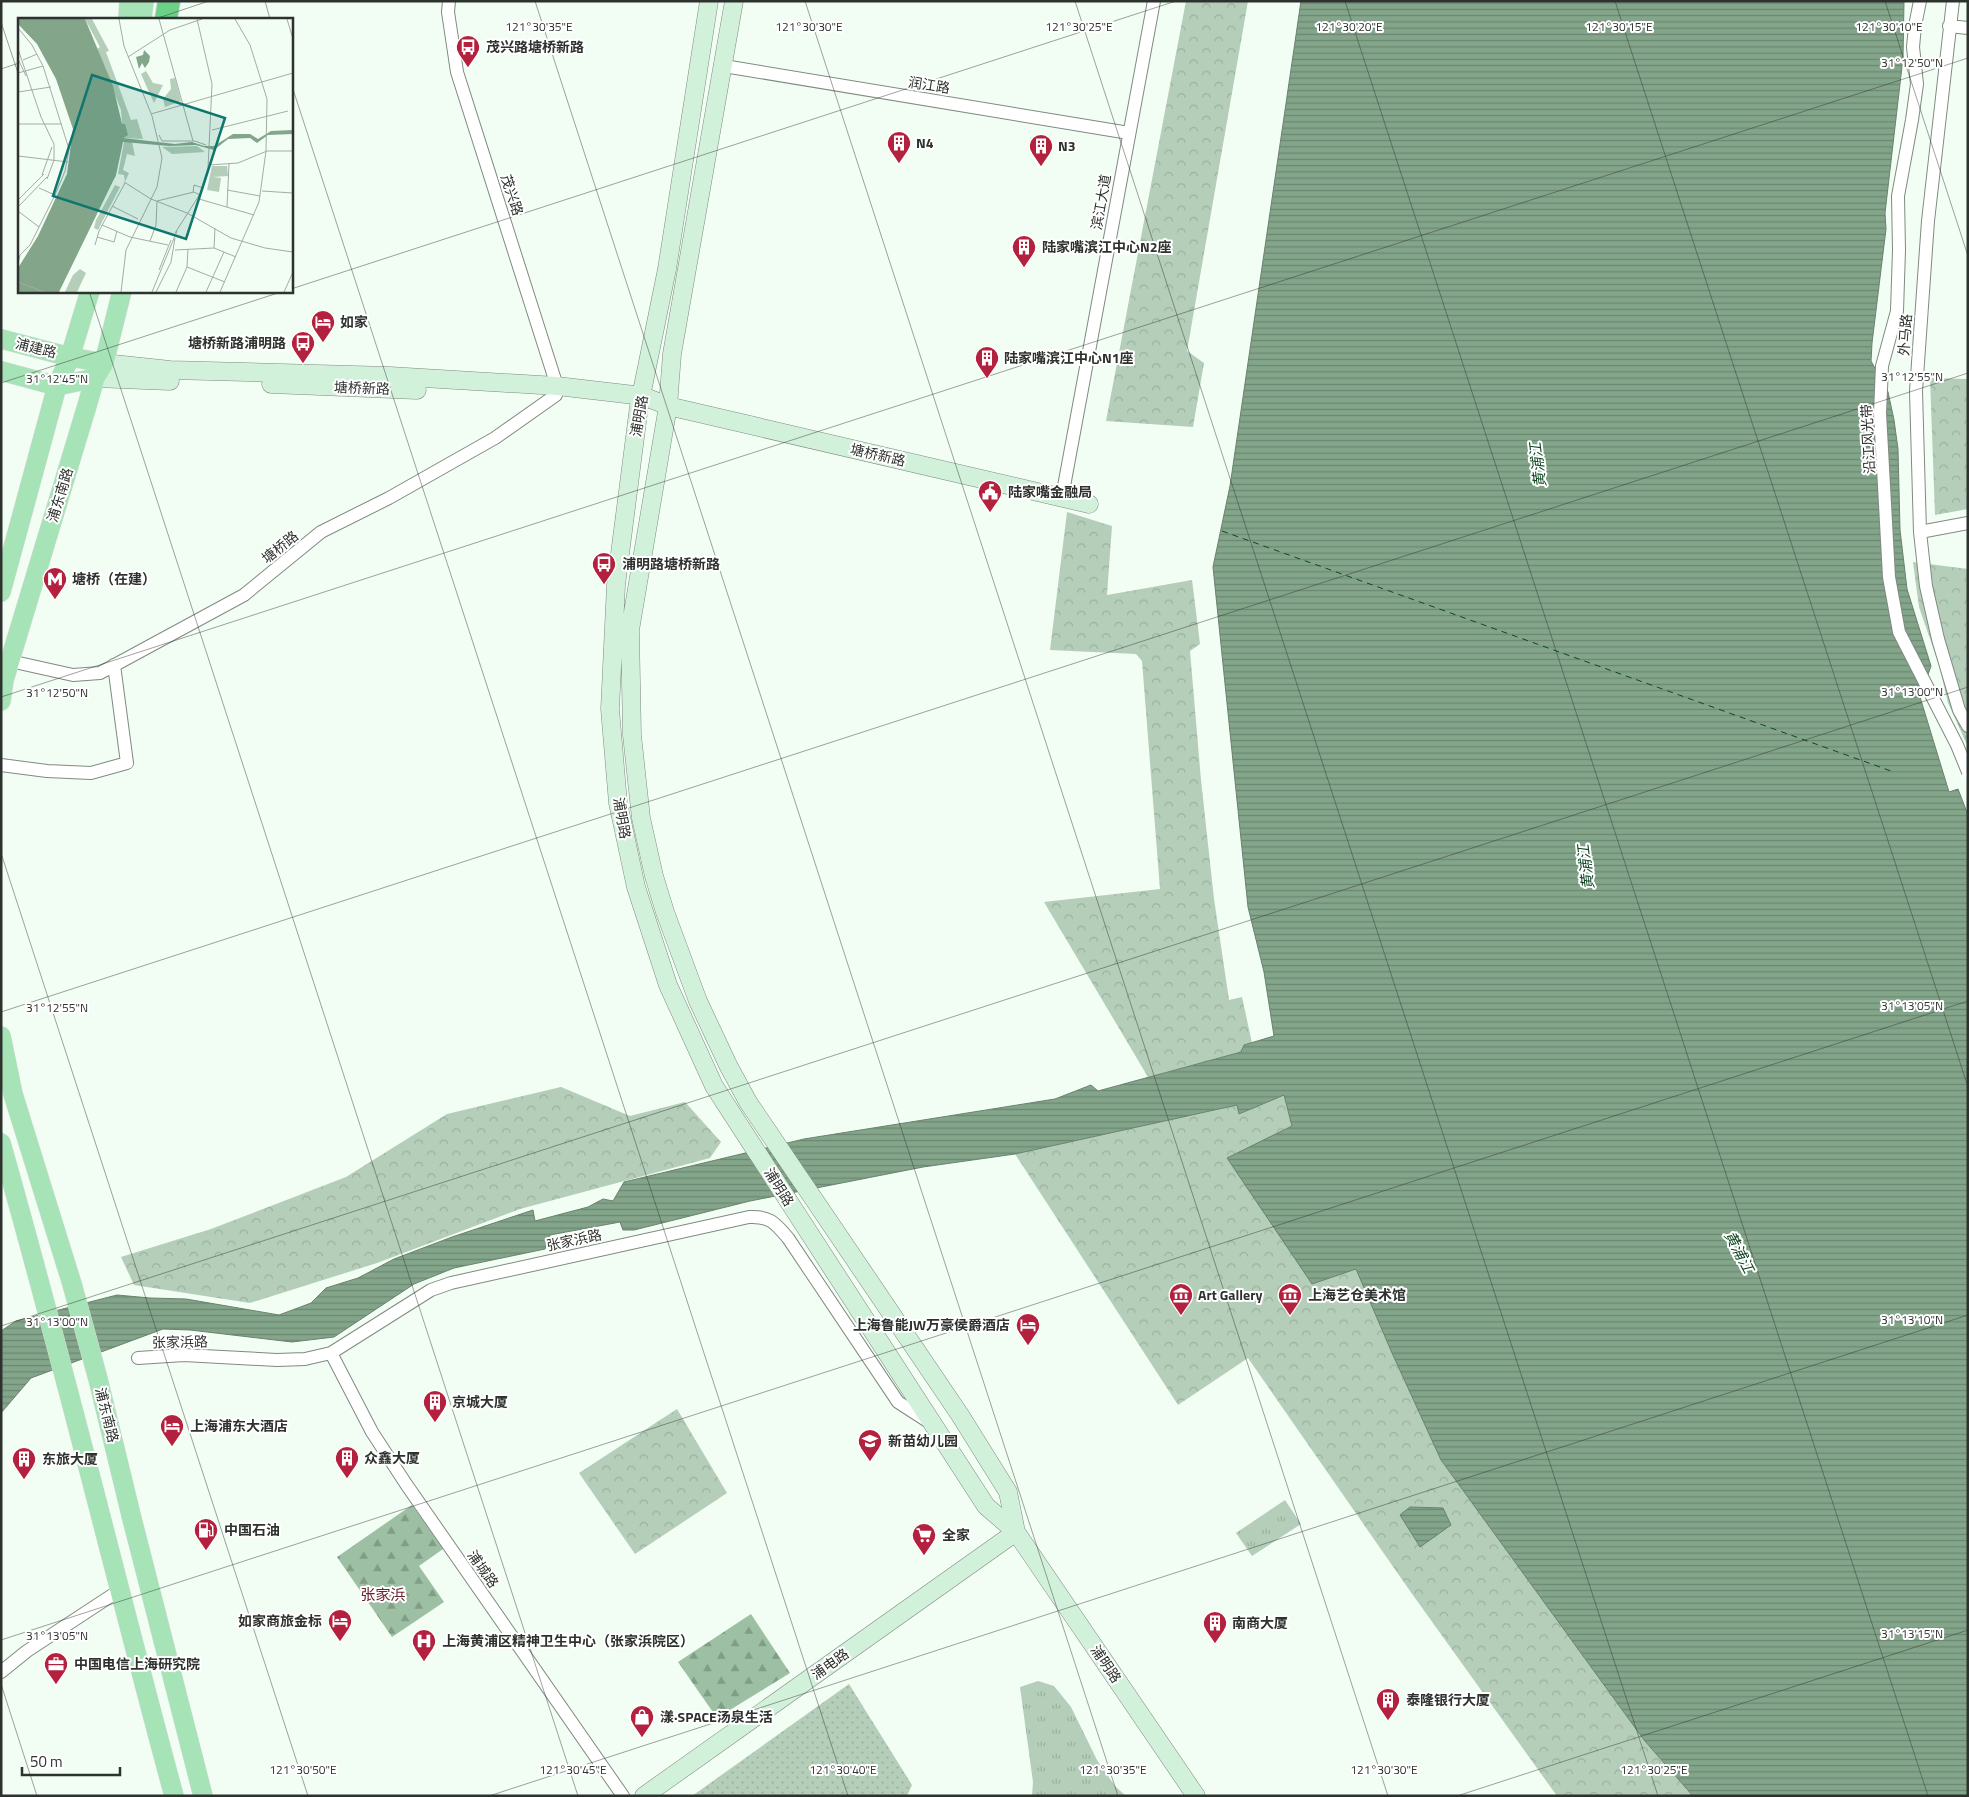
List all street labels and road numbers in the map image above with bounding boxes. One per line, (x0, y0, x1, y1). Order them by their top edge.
street label: 润江路 (907, 71, 951, 98)
street label: 茂兴路 (496, 172, 529, 218)
street label: 滨江大道 (1085, 173, 1116, 231)
street label: 外马路 (1893, 313, 1916, 357)
street label: 浦建路 (13, 332, 59, 363)
street label: 塘桥新路 (334, 376, 390, 399)
street label: 浦明路 (625, 393, 652, 438)
street label: 沿江风光带 (1855, 404, 1880, 475)
street label: 塘桥新路 (848, 438, 908, 471)
street label: 浦东南路 (41, 465, 78, 525)
street label: 塘桥路 (257, 525, 303, 568)
street label: 浦明路 (609, 795, 636, 840)
street label: 浦明路 (759, 1163, 799, 1210)
street label: 张家浜路 (544, 1223, 603, 1256)
street label: 张家浜路 (152, 1331, 208, 1352)
street label: 浦东南路 (91, 1385, 124, 1445)
street label: 浦城路 (463, 1545, 504, 1592)
street label: 浦明路 (1086, 1640, 1127, 1687)
street label: 浦电路 (806, 1643, 853, 1684)

